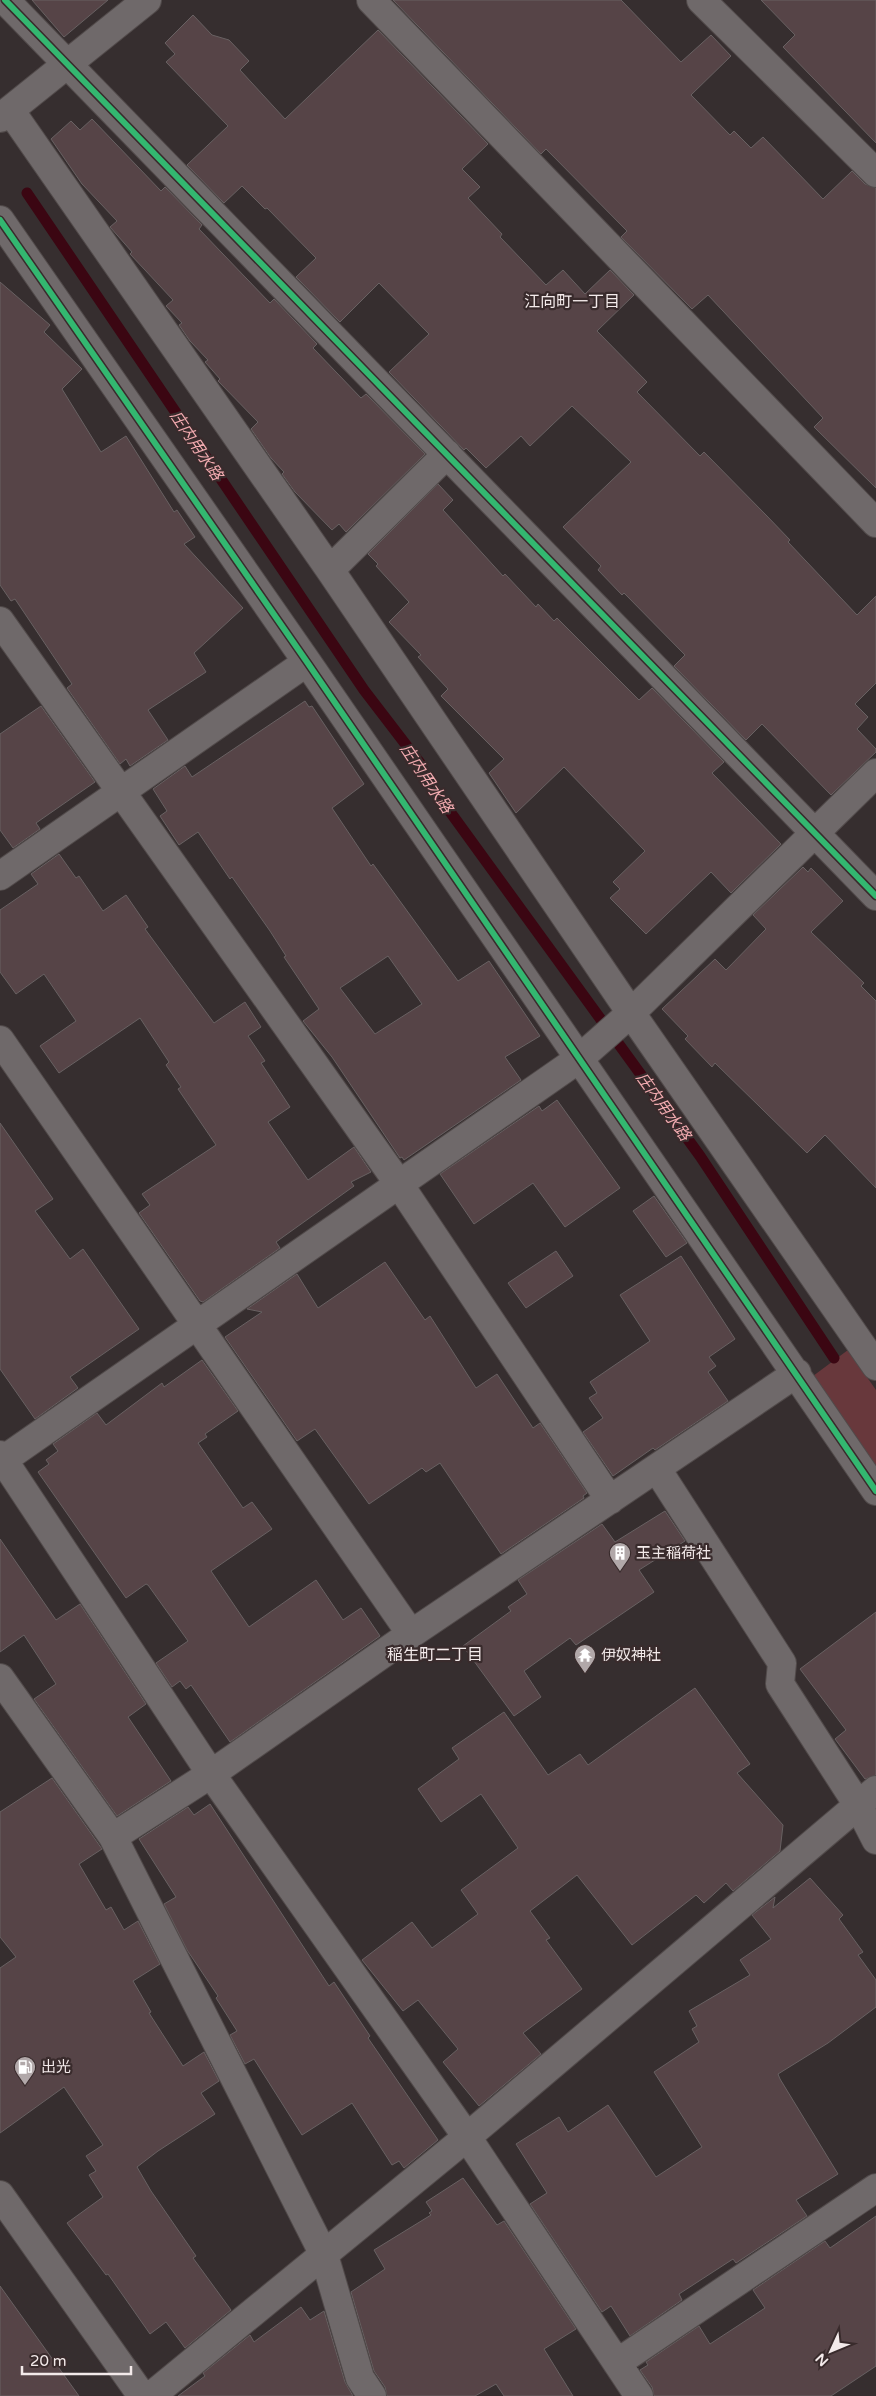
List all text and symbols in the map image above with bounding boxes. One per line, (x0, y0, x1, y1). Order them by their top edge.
district label: 江向町一丁目 (524, 292, 620, 312)
water label: 庄内用水路 (166, 407, 228, 486)
water label: 庄内用水路 (396, 740, 458, 819)
water label: 庄内用水路 (632, 1068, 696, 1146)
building icon: 玉主稲荷社 (608, 1541, 632, 1572)
place label: 玉主稲荷社 (636, 1544, 711, 1562)
temple icon: 伊奴神社 (573, 1643, 597, 1674)
district label: 稲生町二丁目 (387, 1645, 483, 1665)
place label: 伊奴神社 (601, 1646, 661, 1664)
fuel station icon: 出光 (13, 2055, 37, 2086)
place label: 出光 (41, 2058, 71, 2076)
north arrow (806, 2326, 856, 2376)
scale bar (22, 2344, 131, 2376)
text: N (812, 2350, 832, 2370)
text: 20 m (30, 2352, 67, 2370)

